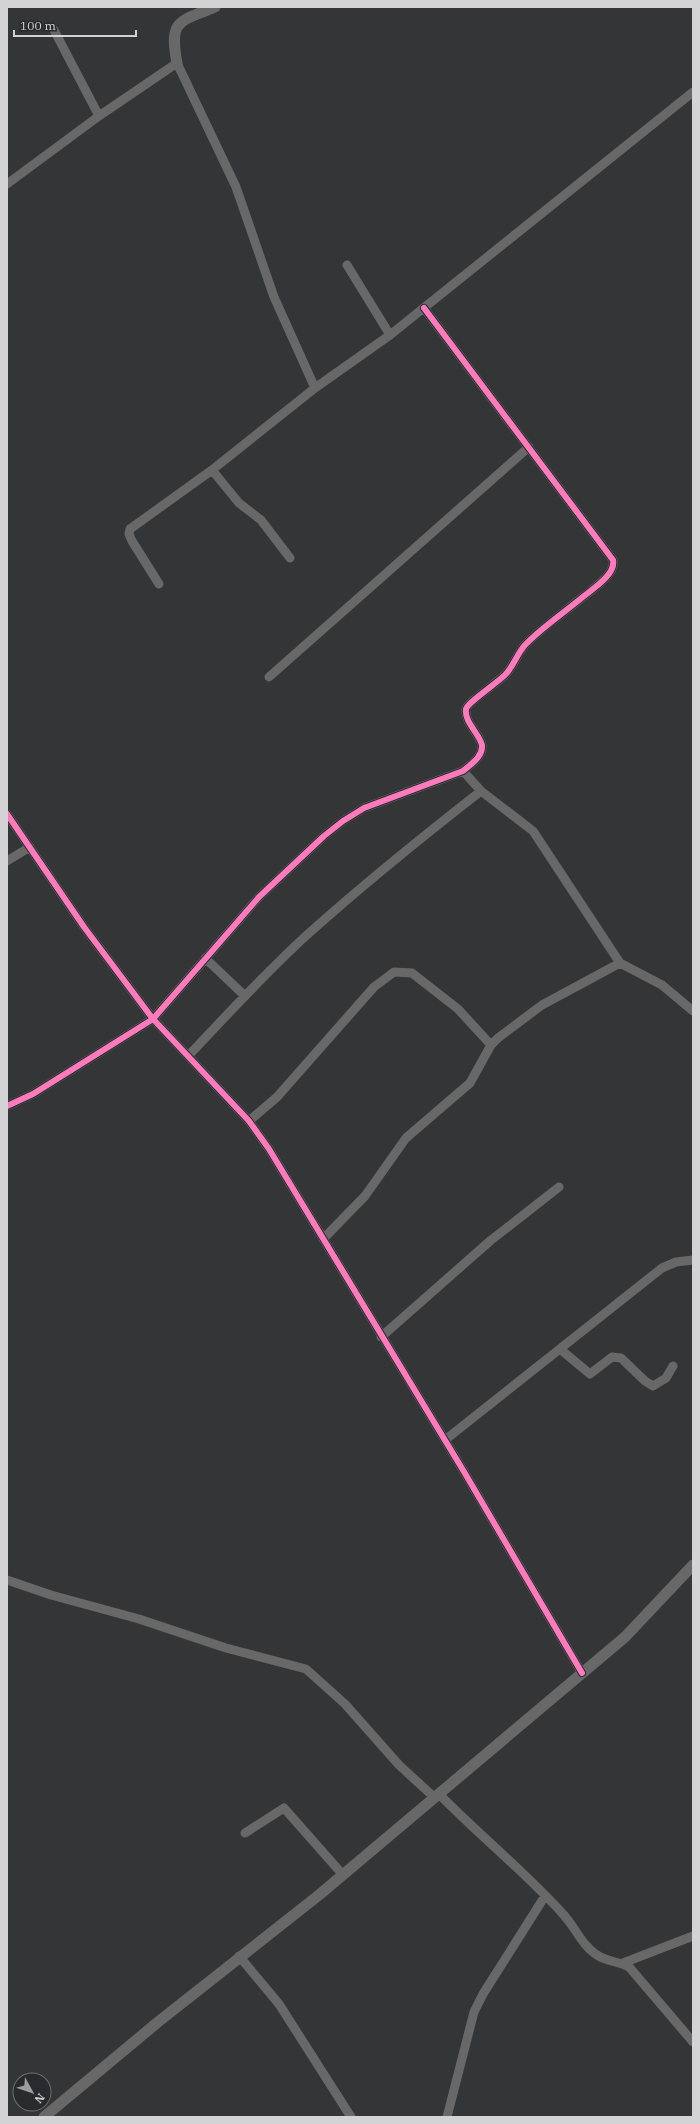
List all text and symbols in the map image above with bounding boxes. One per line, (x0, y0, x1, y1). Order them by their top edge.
scale bar (14, 12, 136, 38)
text: 100 m (20, 18, 56, 33)
north arrow (12, 2072, 52, 2112)
text: N (31, 2091, 48, 2106)

